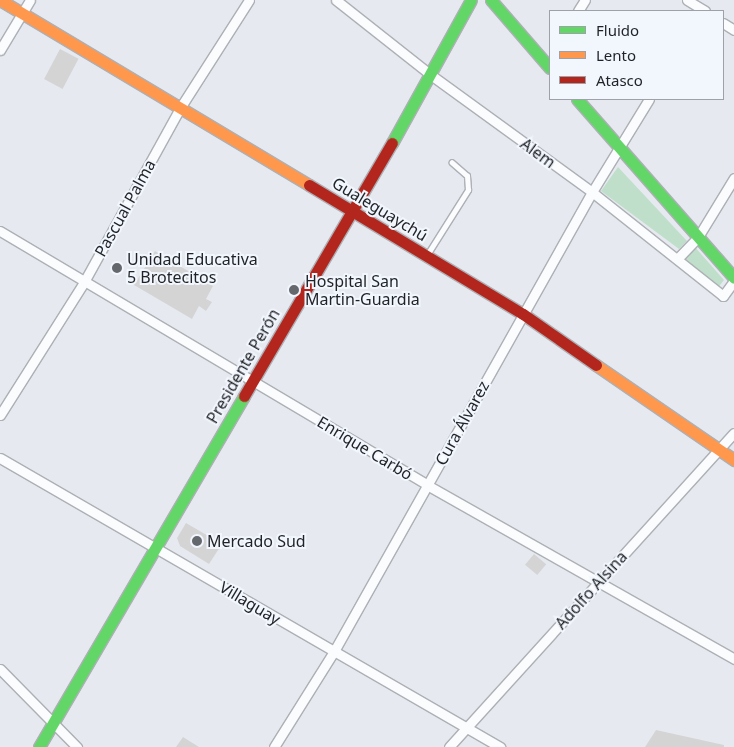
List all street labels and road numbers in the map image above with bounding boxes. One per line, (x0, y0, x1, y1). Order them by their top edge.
street label: Alem (517, 134, 559, 172)
street label: Pascual Palma (90, 156, 160, 260)
street label: Gualeguaychú (329, 173, 431, 245)
street label: Presidente Perón (202, 305, 284, 427)
street label: Cura Álvarez (431, 377, 493, 469)
street label: Enrique Carbó (314, 412, 416, 484)
street label: Adolfo Alsina (551, 547, 631, 633)
street label: Villaguay (216, 577, 284, 629)

